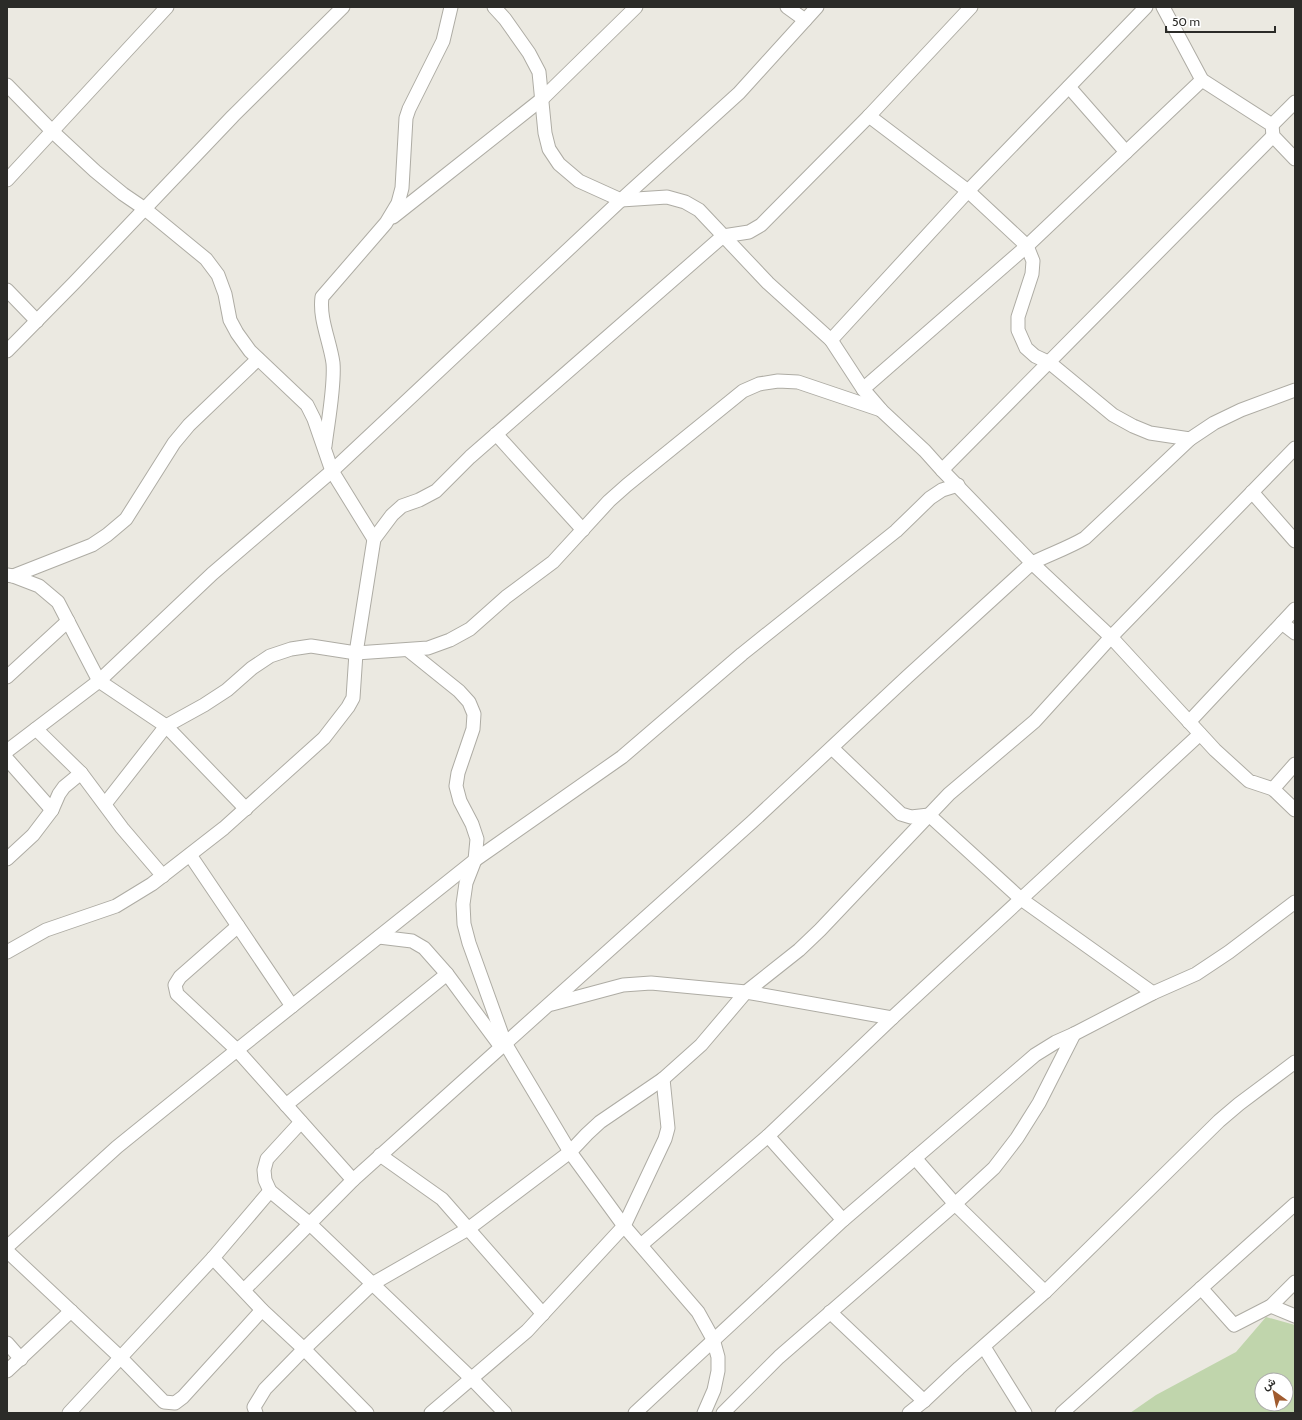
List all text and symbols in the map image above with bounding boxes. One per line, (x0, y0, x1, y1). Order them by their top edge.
scale bar (1166, 8, 1275, 34)
text: 50 m (1172, 14, 1200, 29)
north arrow (1254, 1372, 1294, 1412)
text: ش (1259, 1374, 1278, 1393)

